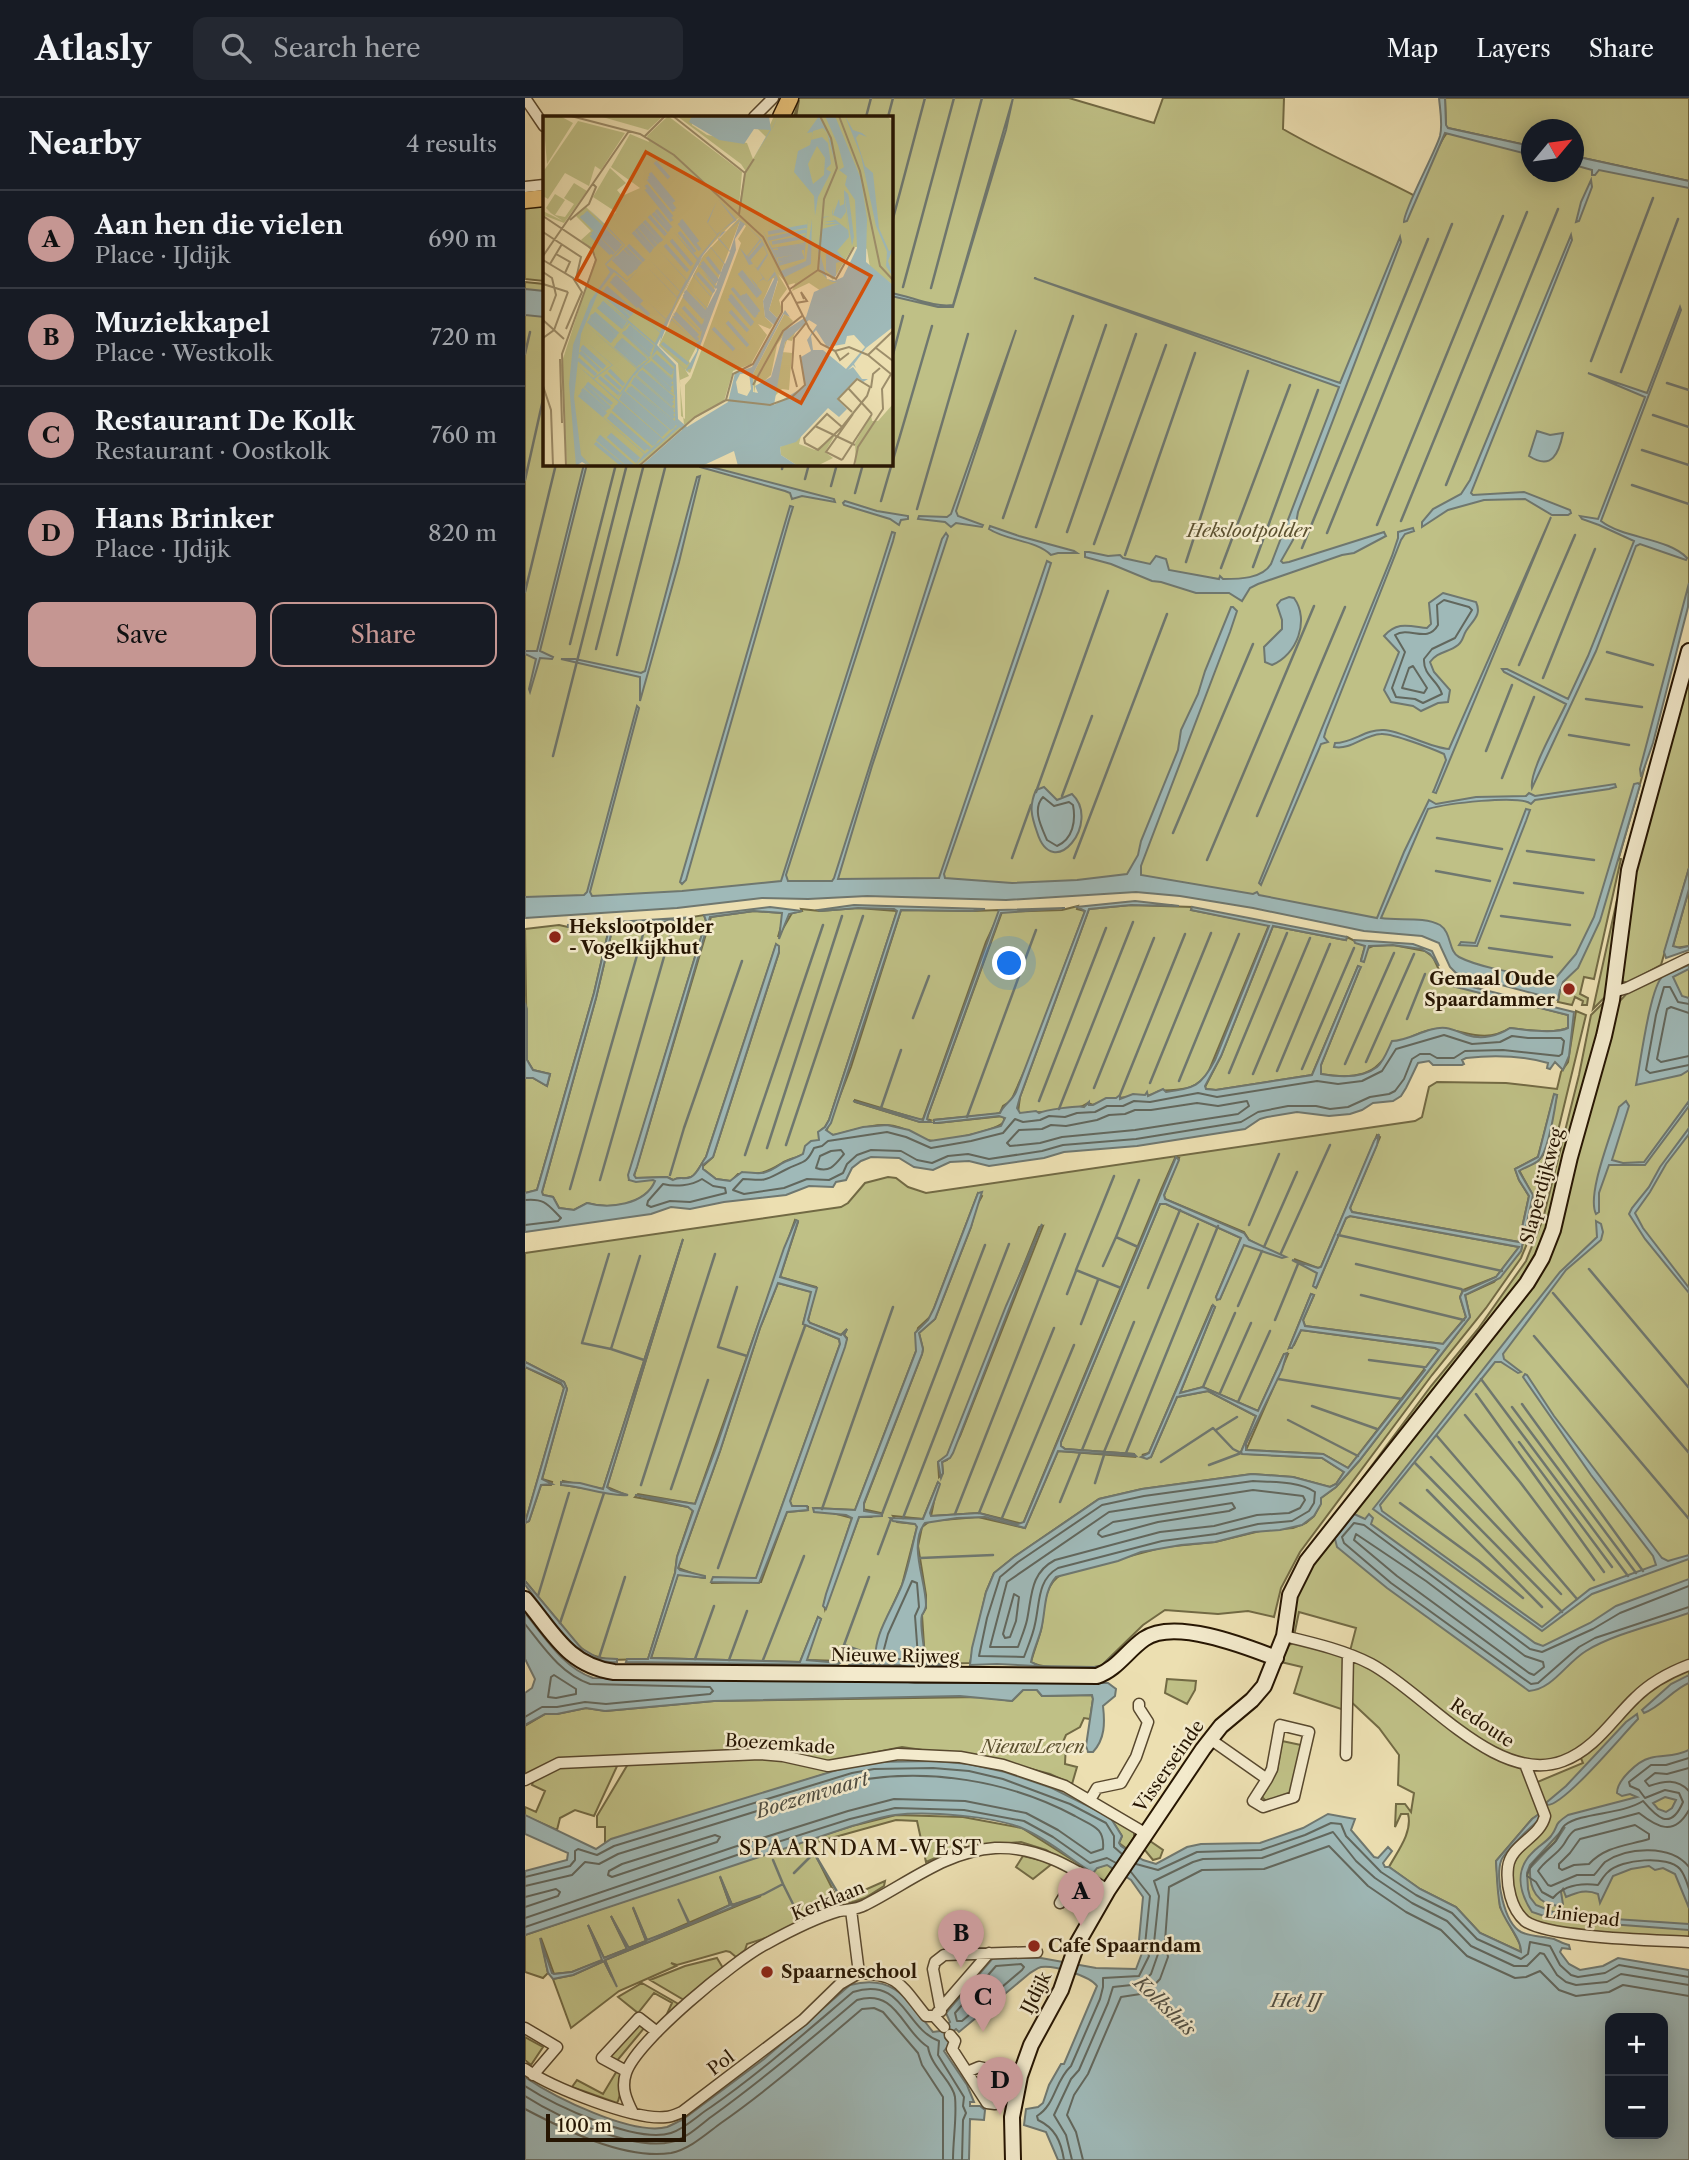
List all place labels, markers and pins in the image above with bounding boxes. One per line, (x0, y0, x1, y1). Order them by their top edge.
place label: Hekslootpolder - Vogelkijkhut (569, 916, 714, 959)
marker: Hekslootpolder - Vogelkijkhut (547, 929, 563, 945)
place label: Gemaal Oude Spaardammer (1424, 968, 1555, 1011)
marker: Gemaal Oude Spaardammer (1561, 981, 1577, 997)
pin: A (1058, 1868, 1104, 1926)
pin: B (938, 1910, 984, 1968)
place label: Cafe Spaarndam (1048, 1935, 1201, 1957)
marker: Cafe Spaarndam (1026, 1938, 1042, 1954)
place label: Spaarneschool (781, 1961, 917, 1983)
marker: Spaarneschool (759, 1964, 775, 1980)
pin: C (960, 1974, 1006, 2032)
pin: D (977, 2057, 1023, 2115)

